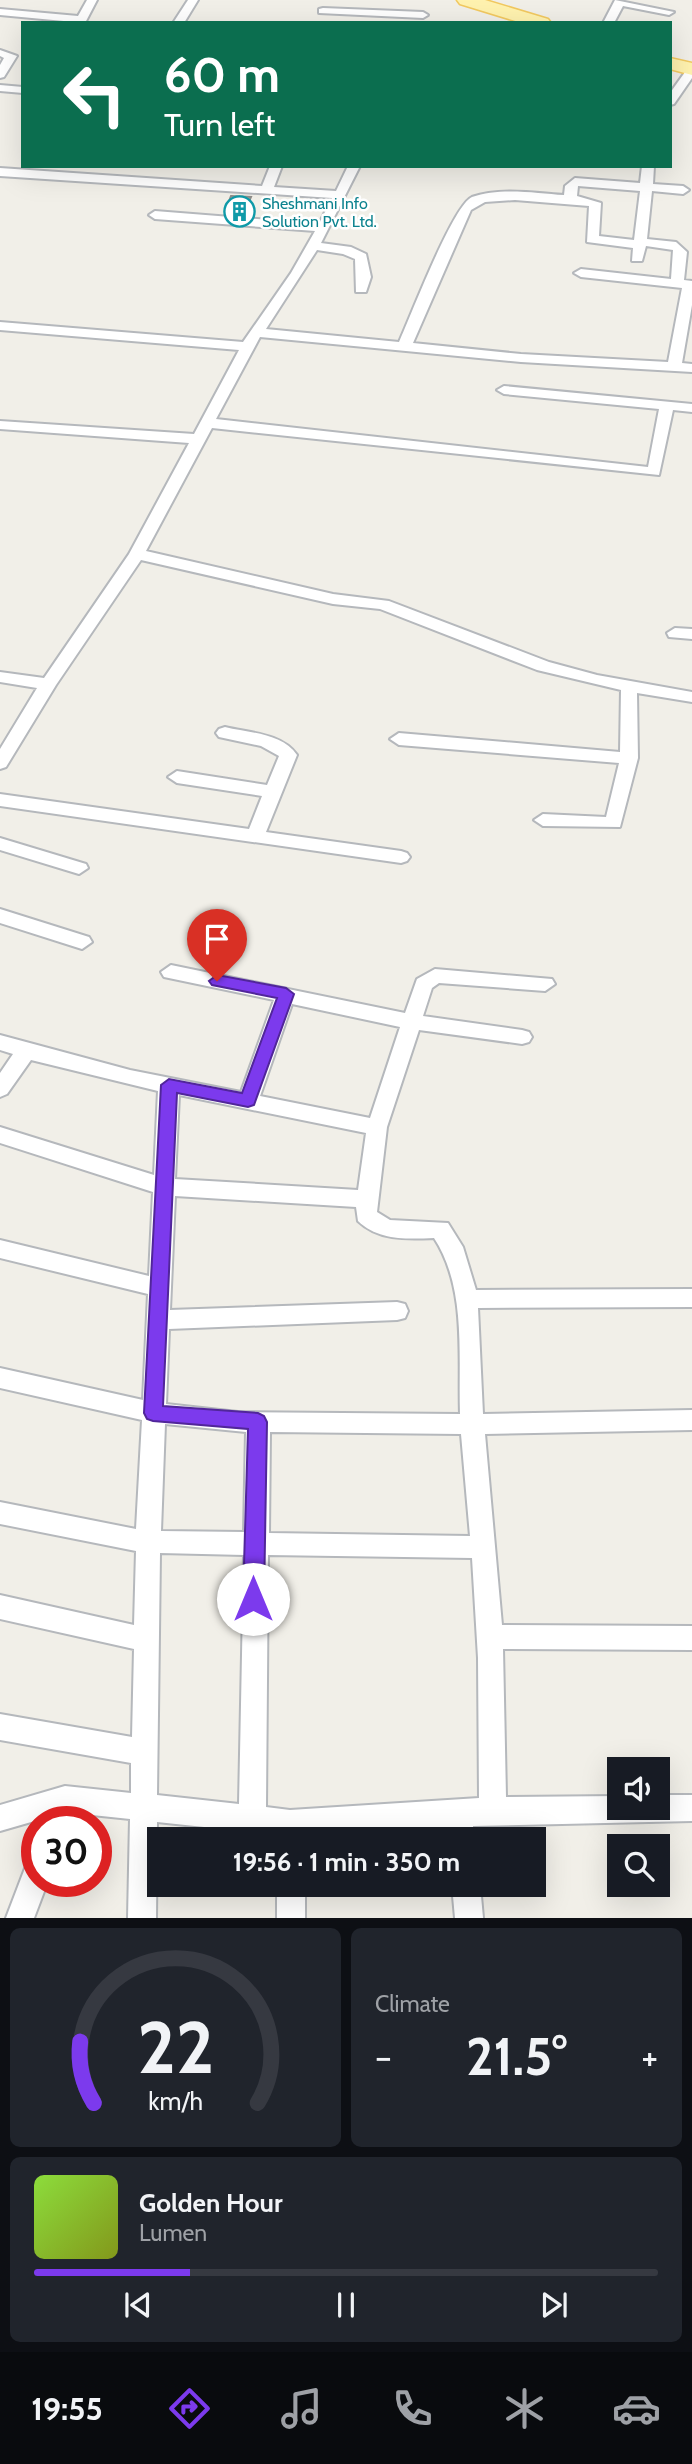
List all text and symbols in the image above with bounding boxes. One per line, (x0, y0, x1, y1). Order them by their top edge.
text: 60 m (164, 45, 280, 104)
icon: left (49, 49, 140, 140)
text: Turn left (164, 105, 275, 144)
place label: Sheshmani Info Solution Pvt. Ltd. (262, 194, 377, 231)
building icon: Sheshmani Info Solution Pvt. Ltd. (222, 195, 256, 229)
pin (187, 909, 247, 981)
icon: arrive (198, 920, 236, 958)
position arrow (216, 1562, 290, 1636)
map controls (607, 1757, 670, 1897)
button: sound (607, 1757, 670, 1820)
speed limit sign: 30 (21, 1806, 112, 1897)
button: search (607, 1834, 670, 1897)
text: 19:56 · 1 min · 350 m (233, 1846, 460, 1878)
text: Climate (375, 1990, 450, 2018)
text: 22 (137, 2004, 214, 2092)
text: 21.5° (466, 2025, 567, 2088)
text: − (375, 2033, 392, 2080)
text: + (641, 2033, 658, 2080)
text: km/h (148, 2086, 203, 2116)
text: Golden Hour (139, 2187, 282, 2219)
text: Lumen (139, 2219, 207, 2247)
icon: previous (119, 2286, 157, 2324)
icon: pause (327, 2286, 365, 2324)
icon: next (535, 2286, 573, 2324)
icon: directions (165, 2384, 214, 2433)
icon: music (277, 2384, 326, 2433)
icon: phone (388, 2384, 437, 2433)
icon: climate (500, 2384, 549, 2433)
icon: car (612, 2384, 661, 2433)
text: 19:55 (31, 2389, 103, 2428)

